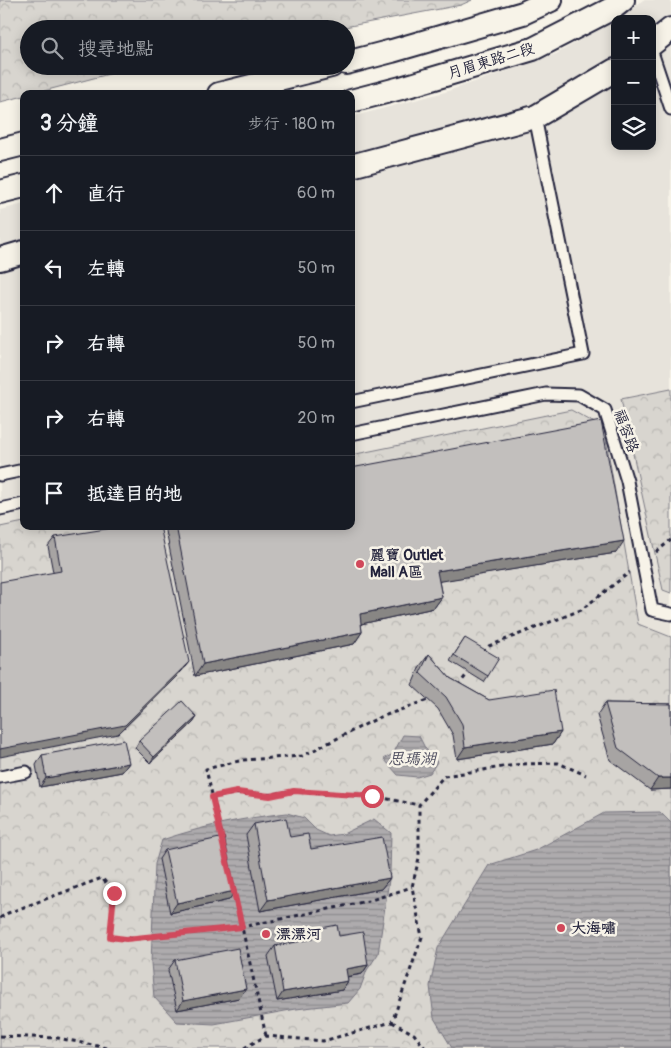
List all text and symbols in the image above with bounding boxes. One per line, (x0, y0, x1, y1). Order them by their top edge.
map controls (611, 15, 656, 150)
button: + (611, 15, 656, 60)
search box (20, 20, 355, 75)
icon: search (38, 34, 66, 62)
text: 搜尋地點 (78, 37, 154, 61)
street label: 月眉東路二段 (445, 39, 537, 83)
button: − (611, 60, 656, 105)
button: layers (611, 105, 656, 150)
text: 3 分鐘 (40, 110, 98, 137)
text: 步行 · 180 m (248, 114, 335, 134)
icon: ahead (40, 179, 68, 207)
text: 直行 (87, 182, 125, 206)
text: 60 m (297, 183, 335, 203)
icon: left (40, 254, 68, 282)
text: 左轉 (87, 257, 125, 281)
text: 50 m (298, 258, 335, 278)
icon: right (40, 329, 68, 357)
text: 右轉 (87, 332, 125, 356)
text: 50 m (298, 333, 335, 353)
icon: right (40, 404, 68, 432)
text: 右轉 (87, 407, 125, 431)
street label: 福容路 (609, 407, 643, 455)
text: 20 m (297, 408, 335, 428)
icon: arrive (40, 479, 68, 507)
text: 抵達目的地 (87, 482, 182, 506)
place label: 麗寶 Outlet Mall A區 (370, 546, 444, 582)
marker: 麗寶 Outlet Mall A區 (354, 558, 366, 570)
water label: 思瑪湖 (388, 749, 438, 769)
route start (361, 785, 384, 808)
route end (103, 882, 126, 905)
place label: 大海嘯 (571, 919, 616, 938)
marker: 大海嘯 (555, 922, 567, 934)
place label: 漂漂河 (276, 925, 321, 944)
marker: 漂漂河 (260, 928, 272, 940)

